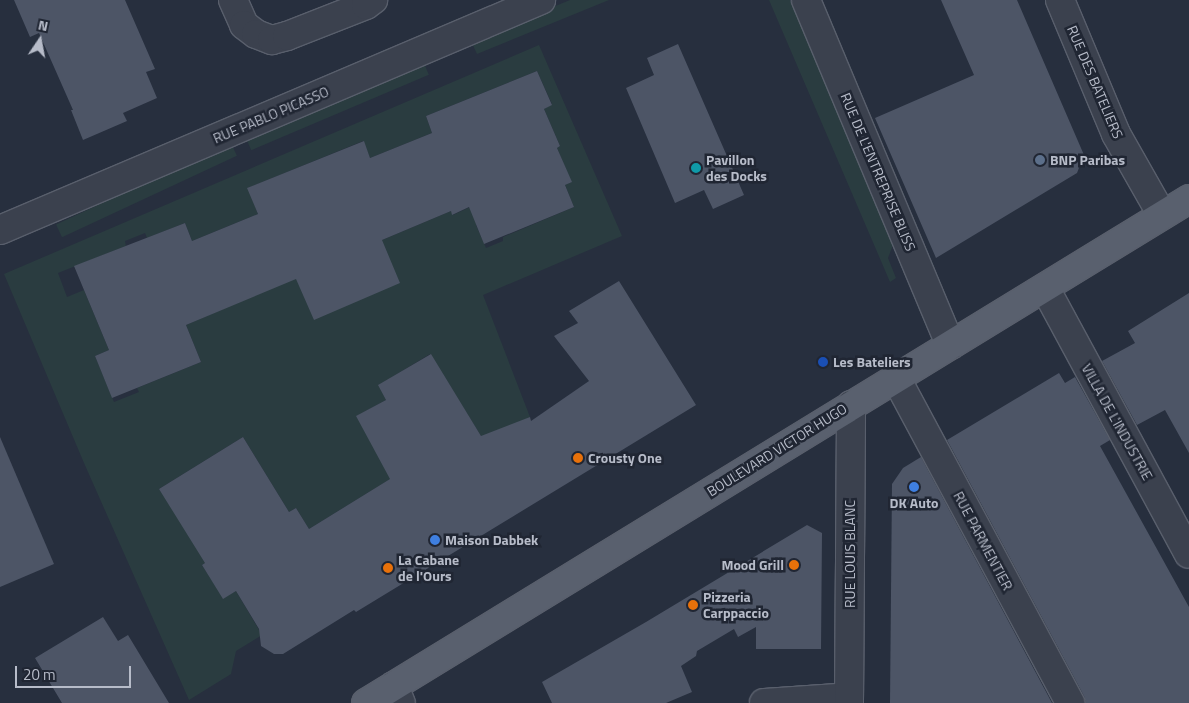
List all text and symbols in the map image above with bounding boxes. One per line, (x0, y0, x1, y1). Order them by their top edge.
text: N (36, 14, 50, 36)
north arrow (15, 15, 65, 65)
street label: RUE DES BATELIERS (1064, 23, 1126, 141)
street label: RUE PABLO PICASSO (211, 83, 331, 147)
street label: RUE DE L'ENTREPRISE BLISS (837, 90, 919, 254)
place label: Pavillon des Docks (706, 152, 767, 184)
place label: BNP Paribas (1050, 152, 1125, 168)
marker: BNP Paribas (1034, 154, 1046, 166)
marker: Pavillon des Docks (690, 162, 702, 174)
place label: Les Bateliers (833, 354, 911, 370)
marker: Les Bateliers (817, 356, 829, 368)
street label: VILLA DE L'INDUSTRIE (1078, 361, 1156, 483)
street label: BOULEVARD VICTOR HUGO (704, 400, 850, 500)
place label: Crousty One (588, 450, 662, 466)
marker: Crousty One (572, 452, 584, 464)
marker: DK Auto (908, 481, 920, 493)
street label: RUE PARMENTIER (950, 489, 1016, 593)
place label: DK Auto (889, 495, 939, 511)
street label: RUE LOUIS BLANC (842, 500, 858, 608)
place label: Maison Dabbek (445, 532, 538, 548)
marker: Maison Dabbek (429, 534, 441, 546)
place label: La Cabane de l'Ours (398, 552, 459, 584)
place label: Mood Grill (721, 557, 784, 573)
marker: Mood Grill (788, 559, 800, 571)
marker: La Cabane de l'Ours (382, 562, 394, 574)
place label: Pizzeria Carppaccio (703, 589, 769, 622)
marker: Pizzeria Carppaccio (687, 599, 699, 611)
scale bar (18, 656, 134, 688)
text: 20 m (23, 663, 56, 686)

